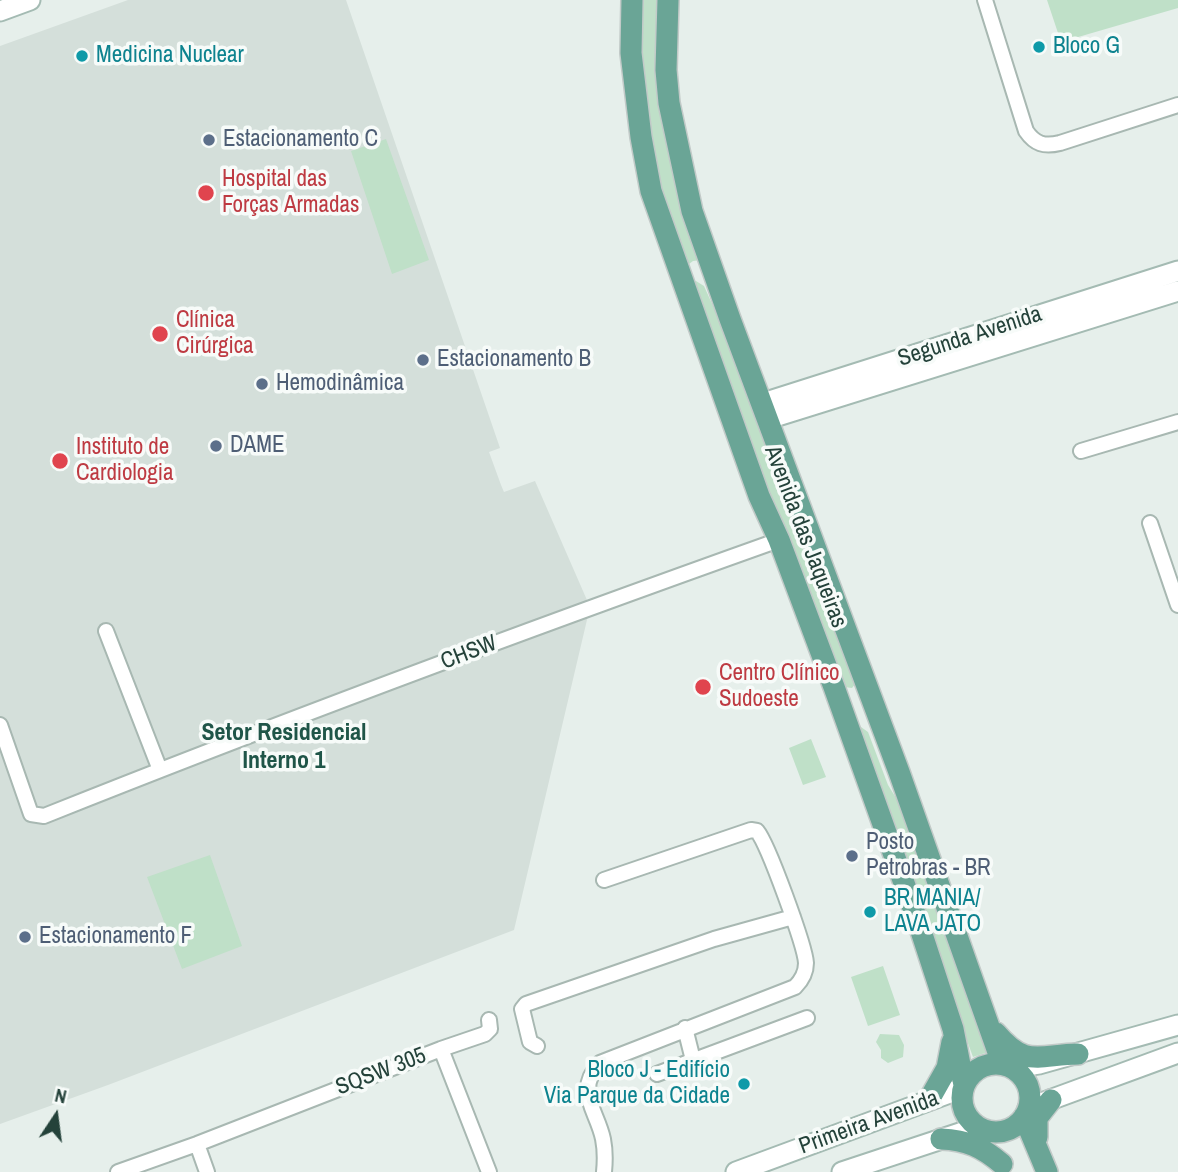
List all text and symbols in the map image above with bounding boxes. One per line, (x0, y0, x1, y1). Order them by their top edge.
place label: Bloco G (1053, 33, 1120, 61)
marker: Bloco G (1031, 39, 1047, 55)
place label: Medicina Nuclear (96, 42, 244, 70)
marker: Medicina Nuclear (74, 48, 90, 64)
place label: Estacionamento C (223, 126, 378, 154)
marker: Estacionamento C (201, 132, 217, 148)
place label: Hospital das Forças Armadas (222, 166, 359, 220)
marker: Hospital das Forças Armadas (196, 183, 216, 203)
street label: Segunda Avenida (895, 301, 1045, 373)
place label: Clínica Cirúrgica (176, 307, 254, 361)
marker: Clínica Cirúrgica (150, 324, 170, 344)
place label: Estacionamento B (437, 346, 591, 374)
marker: Estacionamento B (415, 352, 431, 368)
place label: Hemodinâmica (276, 370, 404, 398)
marker: Hemodinâmica (254, 376, 270, 392)
place label: DAME (230, 432, 284, 460)
place label: Instituto de Cardiologia (76, 434, 173, 488)
marker: DAME (208, 438, 224, 454)
street label: Avenida das Jaqueiras (758, 442, 852, 632)
marker: Instituto de Cardiologia (50, 451, 70, 471)
street label: CHSW (437, 630, 501, 676)
place label: Centro Clínico Sudoeste (719, 660, 840, 714)
marker: Centro Clínico Sudoeste (693, 677, 713, 697)
district label: Setor Residencial Interno 1 (201, 720, 367, 776)
place label: Posto Petrobras - BR (866, 829, 991, 883)
marker: Posto Petrobras - BR (844, 848, 860, 864)
place label: BR MANIA/ LAVA JATO (884, 885, 981, 939)
marker: BR MANIA/ LAVA JATO (862, 904, 878, 920)
place label: Estacionamento F (39, 923, 192, 951)
marker: Estacionamento F (17, 929, 33, 945)
street label: SQSW 305 (332, 1042, 430, 1102)
place label: Bloco J - Edifício Via Parque da Cidade (544, 1057, 730, 1111)
marker: Bloco J - Edifício Via Parque da Cidade (736, 1076, 752, 1092)
north arrow (21, 1081, 91, 1151)
text: N (52, 1082, 69, 1109)
street label: Primeira Avenida (795, 1085, 943, 1161)

